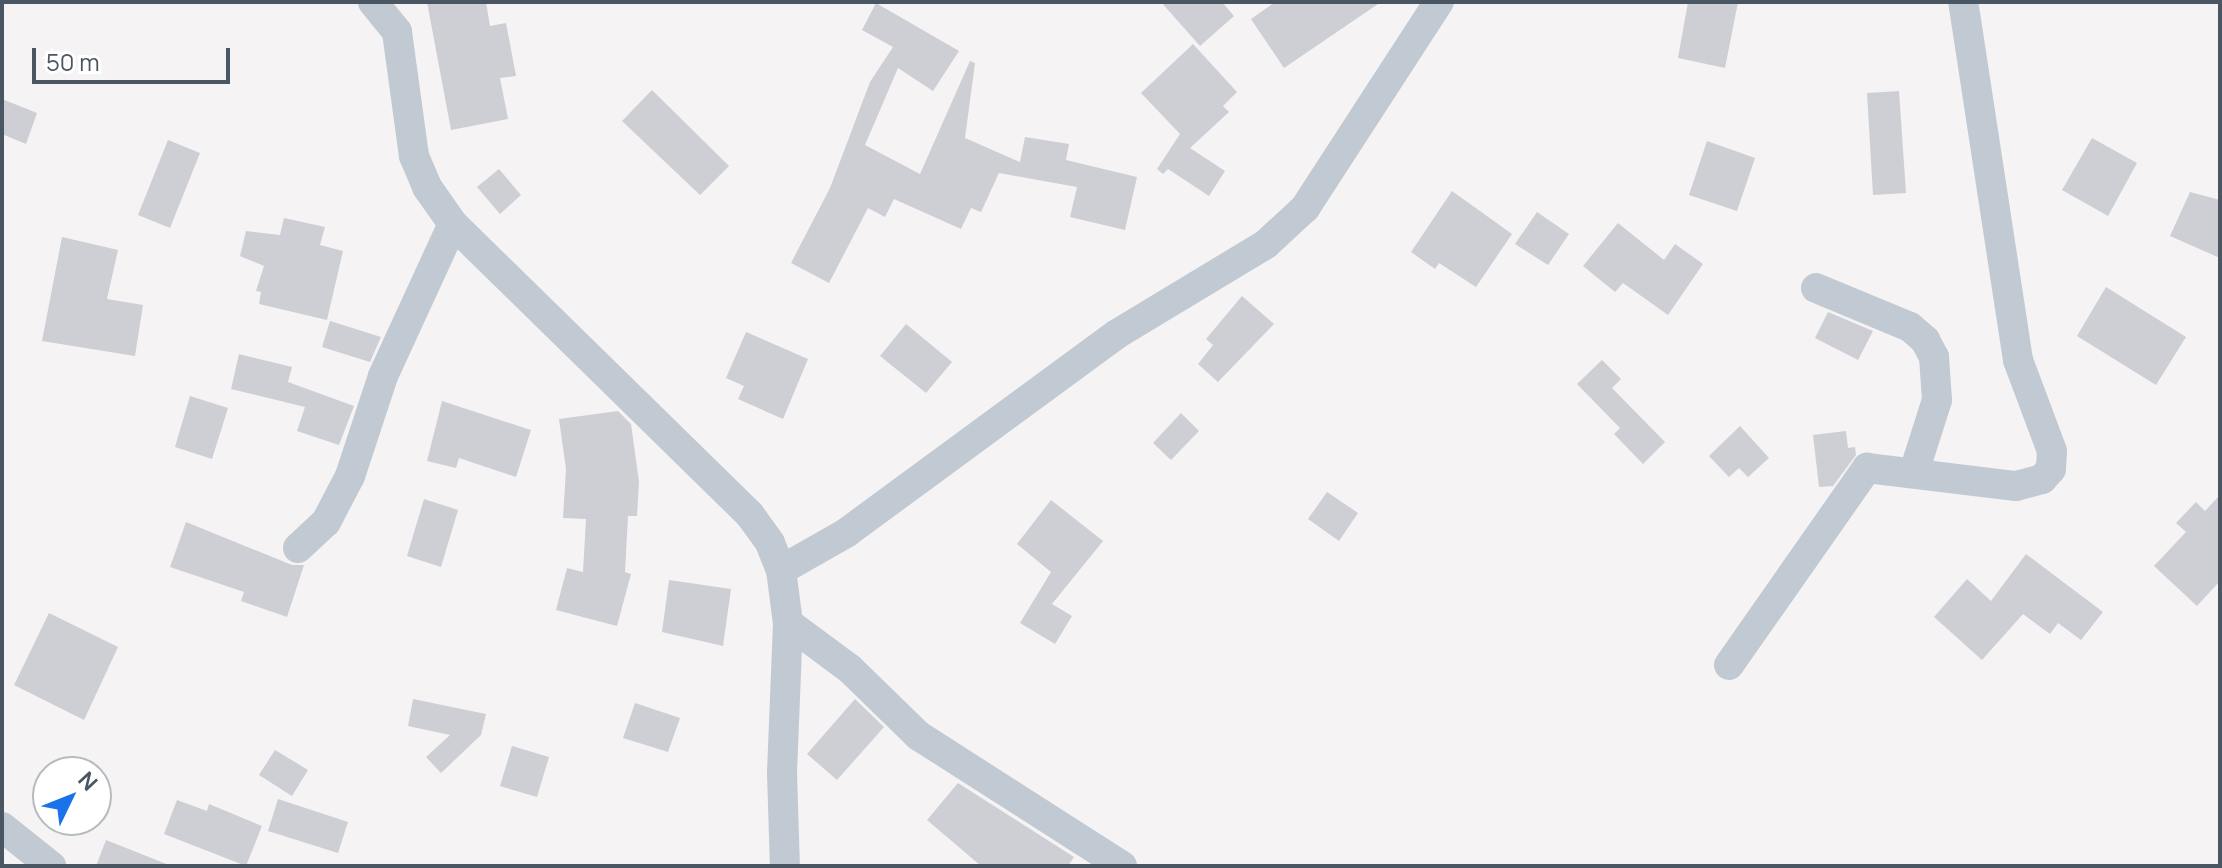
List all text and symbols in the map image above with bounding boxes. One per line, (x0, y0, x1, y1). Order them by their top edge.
scale bar (36, 32, 234, 82)
text: 50 m (46, 45, 100, 78)
north arrow (32, 756, 112, 836)
text: N (72, 765, 104, 797)

